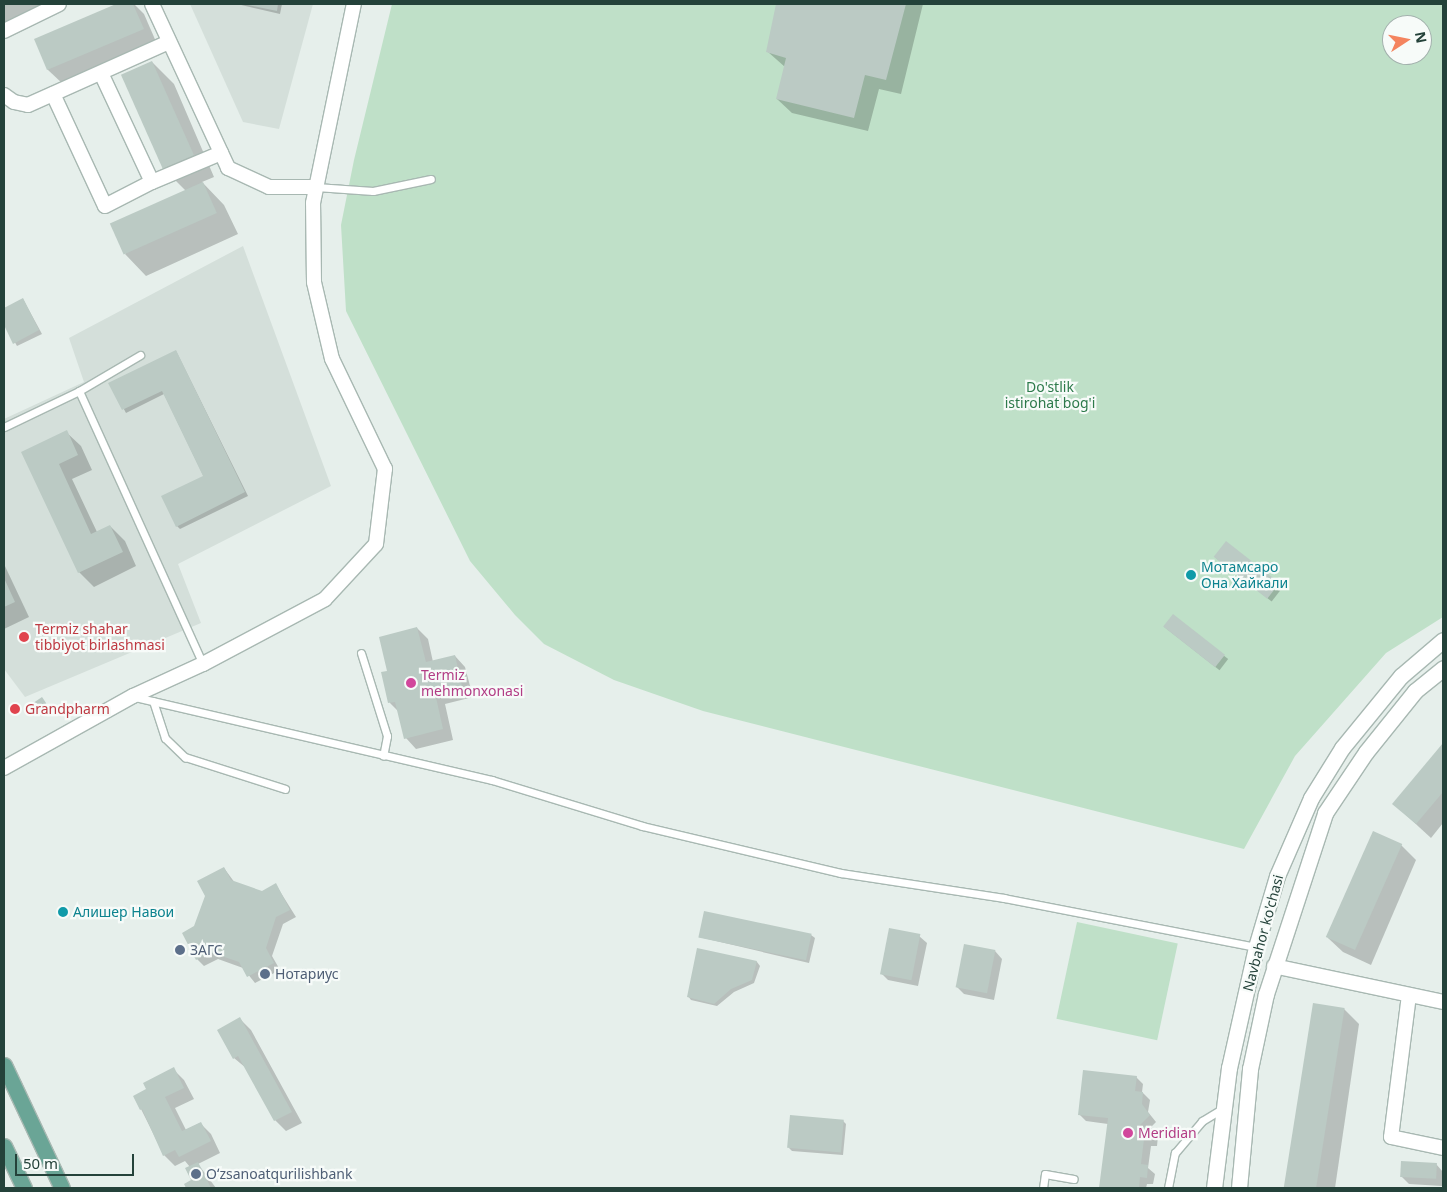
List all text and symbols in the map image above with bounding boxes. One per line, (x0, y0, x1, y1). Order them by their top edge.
north arrow (1382, 15, 1432, 65)
text: N (1411, 30, 1432, 45)
park label: Do'stlik istirohat bog'i (1005, 379, 1095, 412)
place label: Мотамсаро Она Хайкали (1201, 559, 1288, 592)
marker: Мотамсаро Она Хайкали (1185, 569, 1197, 581)
place label: Termiz shahar tibbiyot birlashmasi (35, 621, 165, 654)
marker: Termiz shahar tibbiyot birlashmasi (17, 630, 31, 644)
place label: Termiz mehmonxonasi (421, 667, 523, 700)
marker: Termiz mehmonxonasi (405, 677, 417, 689)
place label: Grandpharm (25, 701, 110, 717)
marker: Grandpharm (9, 703, 21, 715)
street label: Navbahor ko'chasi (1239, 873, 1287, 993)
place label: Алишер Навои (73, 904, 174, 920)
marker: Алишер Навои (57, 906, 69, 918)
place label: ЗАГС (190, 942, 223, 958)
marker: ЗАГС (174, 944, 186, 956)
place label: Нотариус (275, 966, 339, 982)
marker: Нотариус (259, 968, 271, 980)
place label: Meridian (1138, 1125, 1197, 1141)
marker: Meridian (1122, 1127, 1134, 1139)
scale bar (18, 1144, 136, 1176)
text: 50 m (23, 1153, 58, 1173)
place label: Oʻzsanoatqurilishbank (206, 1166, 352, 1182)
marker: Oʻzsanoatqurilishbank (190, 1168, 202, 1180)

